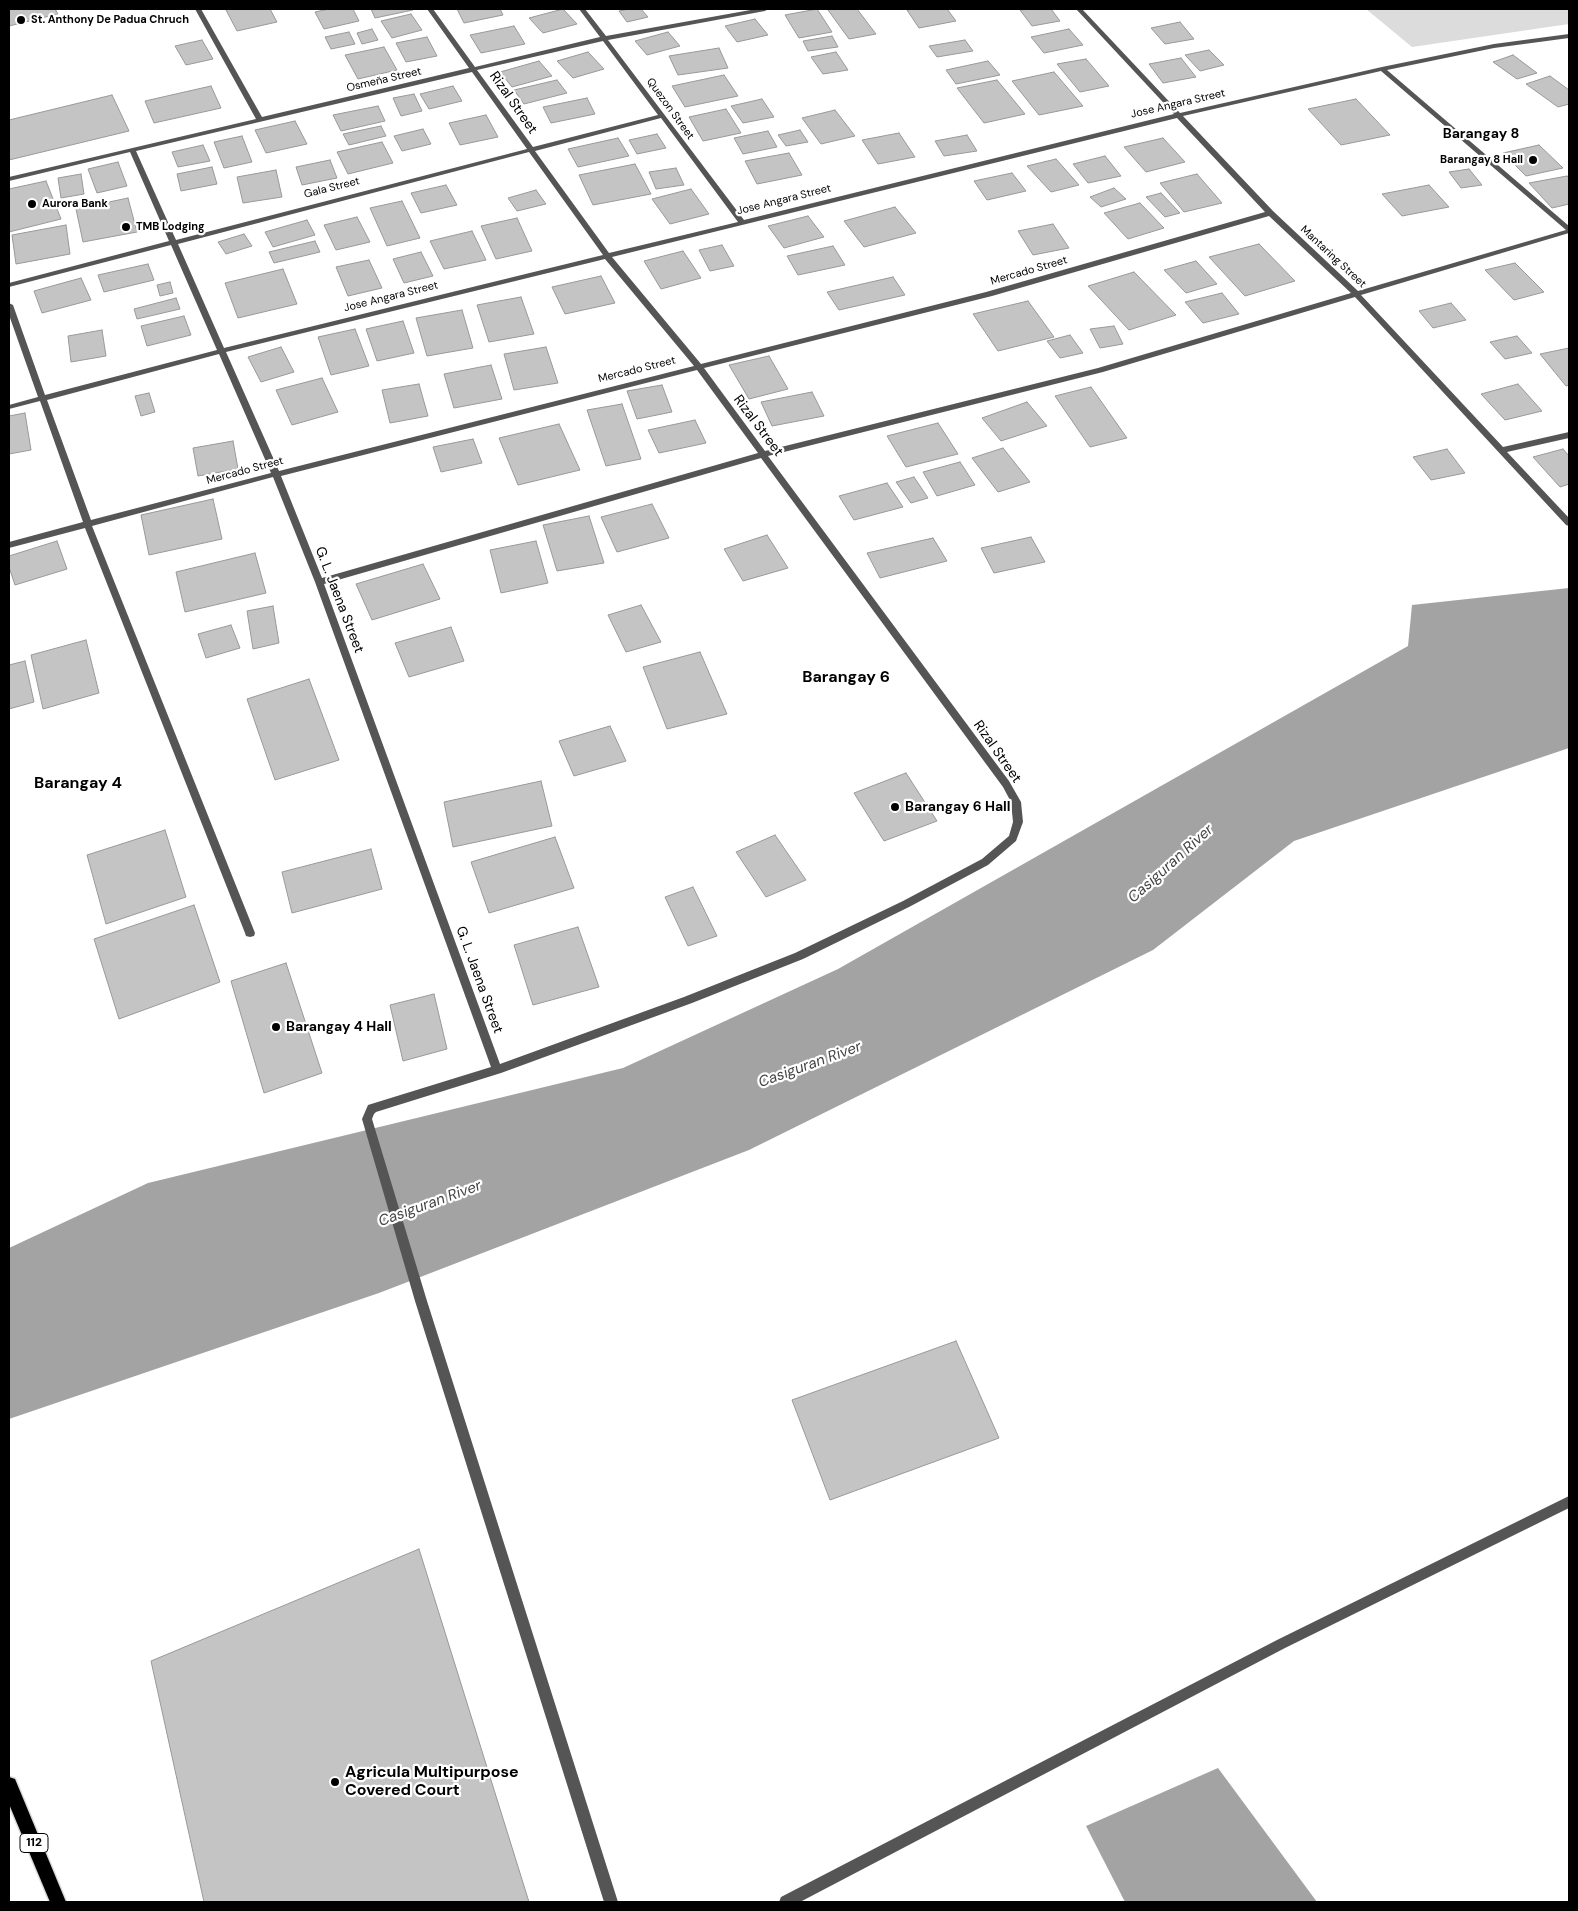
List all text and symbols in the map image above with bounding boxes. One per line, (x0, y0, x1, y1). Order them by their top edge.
place label: St. Anthony De Padua Chruch (31, 13, 189, 27)
marker: St. Anthony De Padua Chruch (15, 14, 27, 26)
street label: Osmeña Street (345, 65, 423, 95)
street label: Rizal Street (485, 69, 541, 137)
street label: Quezon Street (643, 76, 697, 142)
street label: Jose Angara Street (1129, 87, 1227, 121)
district label: Barangay 8 (1443, 126, 1519, 142)
place label: Barangay 8 Hall (1440, 153, 1523, 167)
marker: Barangay 8 Hall (1527, 154, 1539, 166)
street label: Gala Street (303, 175, 361, 201)
street label: Jose Angara Street (736, 182, 832, 218)
place label: Aurora Bank (42, 197, 108, 211)
marker: Aurora Bank (26, 198, 38, 210)
place label: TMB Lodging (136, 220, 205, 234)
marker: TMB Lodging (120, 221, 132, 233)
street label: Mantaring Street (1297, 223, 1369, 291)
street label: Mercado Street (989, 254, 1069, 288)
street label: Jose Angara Street (343, 279, 439, 315)
street label: Mercado Street (597, 354, 677, 386)
street label: Rizal Street (730, 392, 786, 460)
street label: Mercado Street (205, 454, 285, 488)
street label: G. L. Jaena Street (311, 544, 367, 656)
district label: Barangay 6 (802, 668, 890, 688)
street label: Rizal Street (969, 718, 1025, 786)
district label: Barangay 4 (34, 774, 122, 794)
place label: Barangay 6 Hall (905, 799, 1011, 815)
marker: Barangay 6 Hall (889, 801, 901, 813)
water label: Casiguran River (1125, 821, 1217, 907)
street label: G. L. Jaena Street (452, 924, 506, 1036)
place label: Barangay 4 Hall (286, 1019, 392, 1035)
marker: Barangay 4 Hall (270, 1021, 282, 1033)
water label: Casiguran River (756, 1038, 864, 1092)
water label: Casiguran River (376, 1177, 484, 1231)
place label: Agricula Multipurpose Covered Court (345, 1763, 519, 1801)
marker: Agricula Multipurpose Covered Court (329, 1776, 341, 1788)
road number: 112 (20, 1834, 48, 1852)

